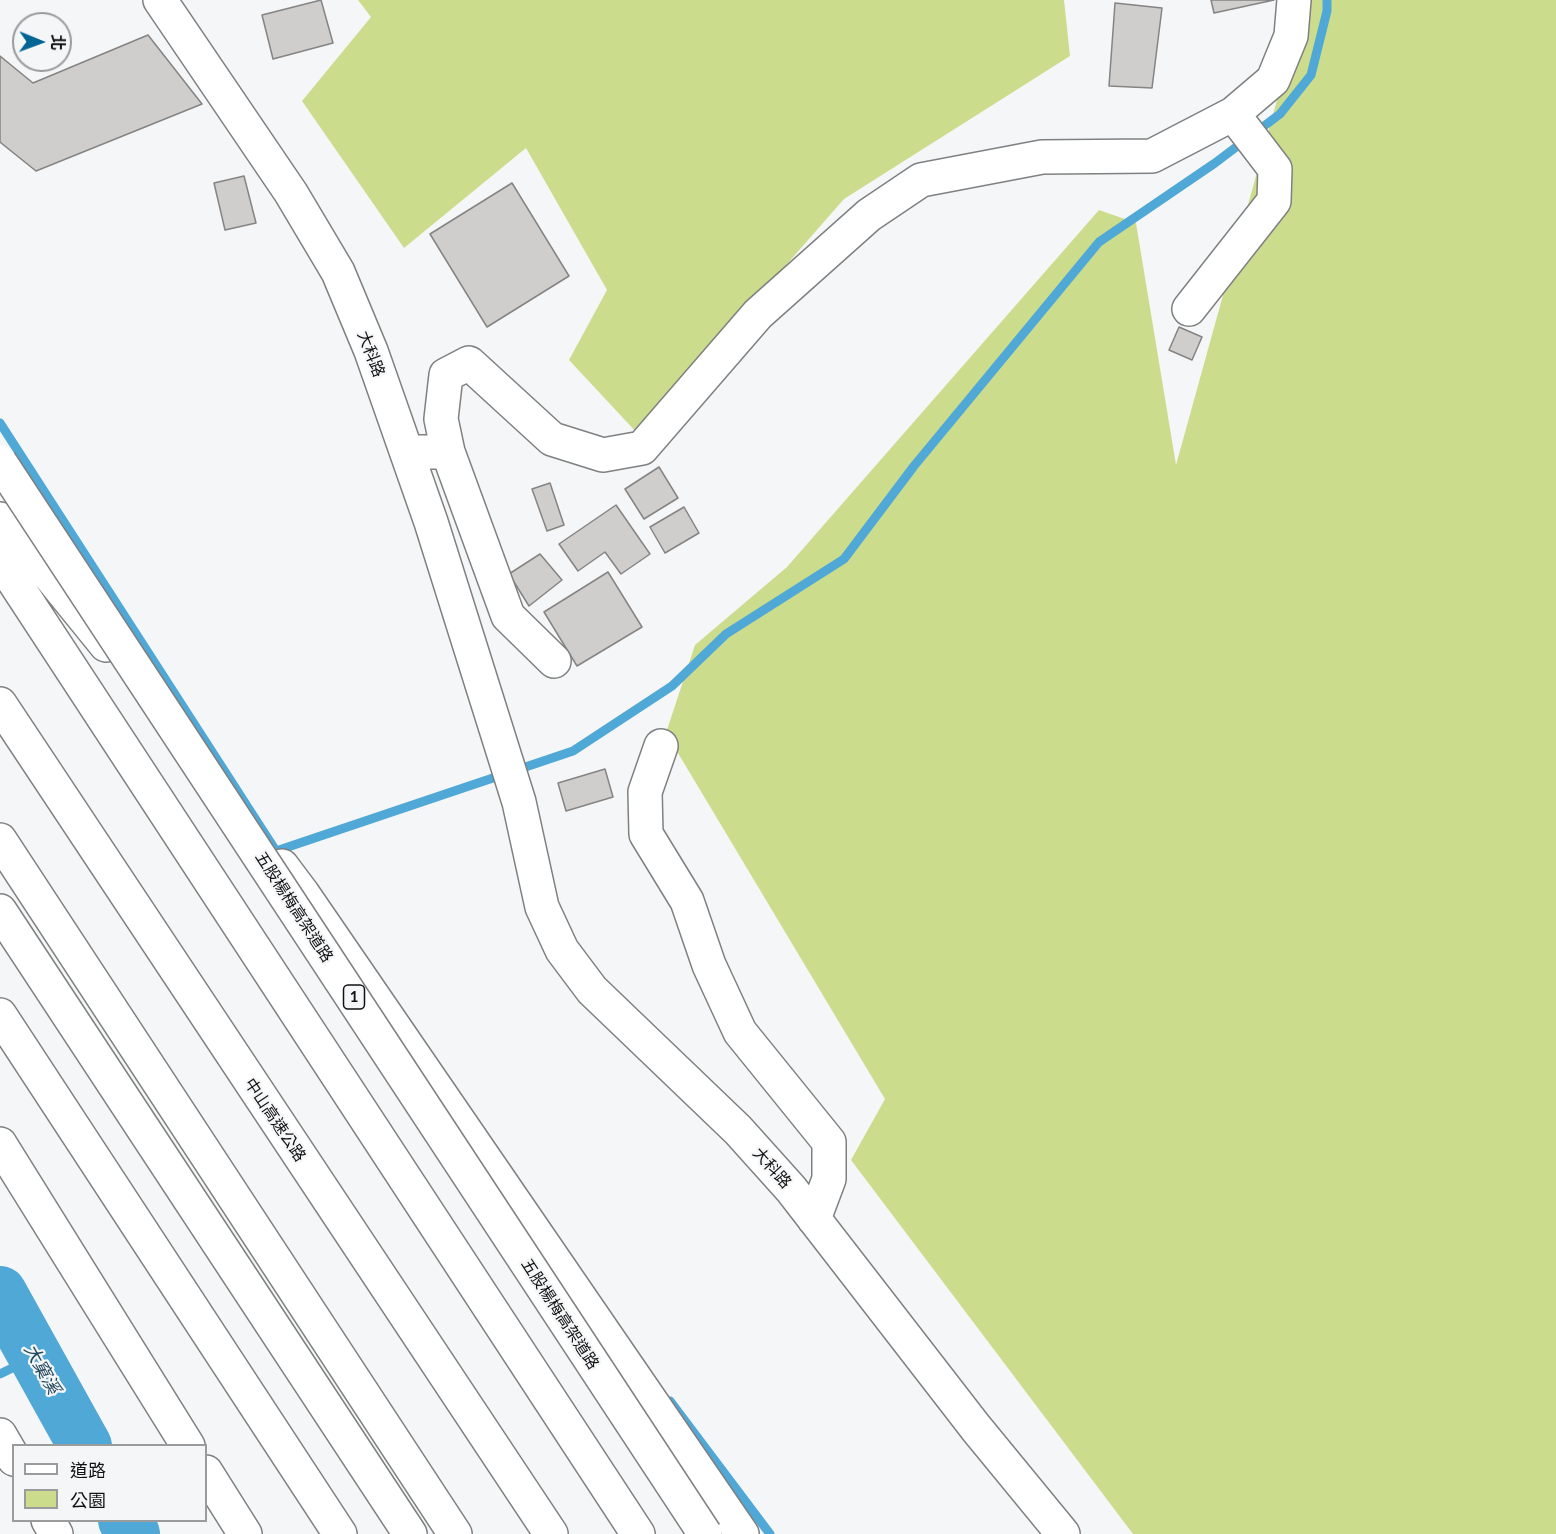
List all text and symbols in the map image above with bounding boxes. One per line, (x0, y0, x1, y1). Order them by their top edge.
north arrow (12, 12, 72, 72)
text: 北 (49, 34, 68, 50)
street label: 大科路 (353, 328, 389, 380)
street label: 五股楊梅高架道路 (251, 848, 337, 966)
road number: 1 (344, 985, 364, 1009)
street label: 中山高速公路 (240, 1075, 310, 1165)
street label: 大科路 (749, 1144, 795, 1192)
street label: 五股楊梅高架道路 (517, 1255, 603, 1373)
water label: 大窠溪 (19, 1340, 65, 1398)
legend (12, 1444, 207, 1522)
text: 道路 (70, 1459, 106, 1481)
text: 公園 (70, 1489, 106, 1511)

